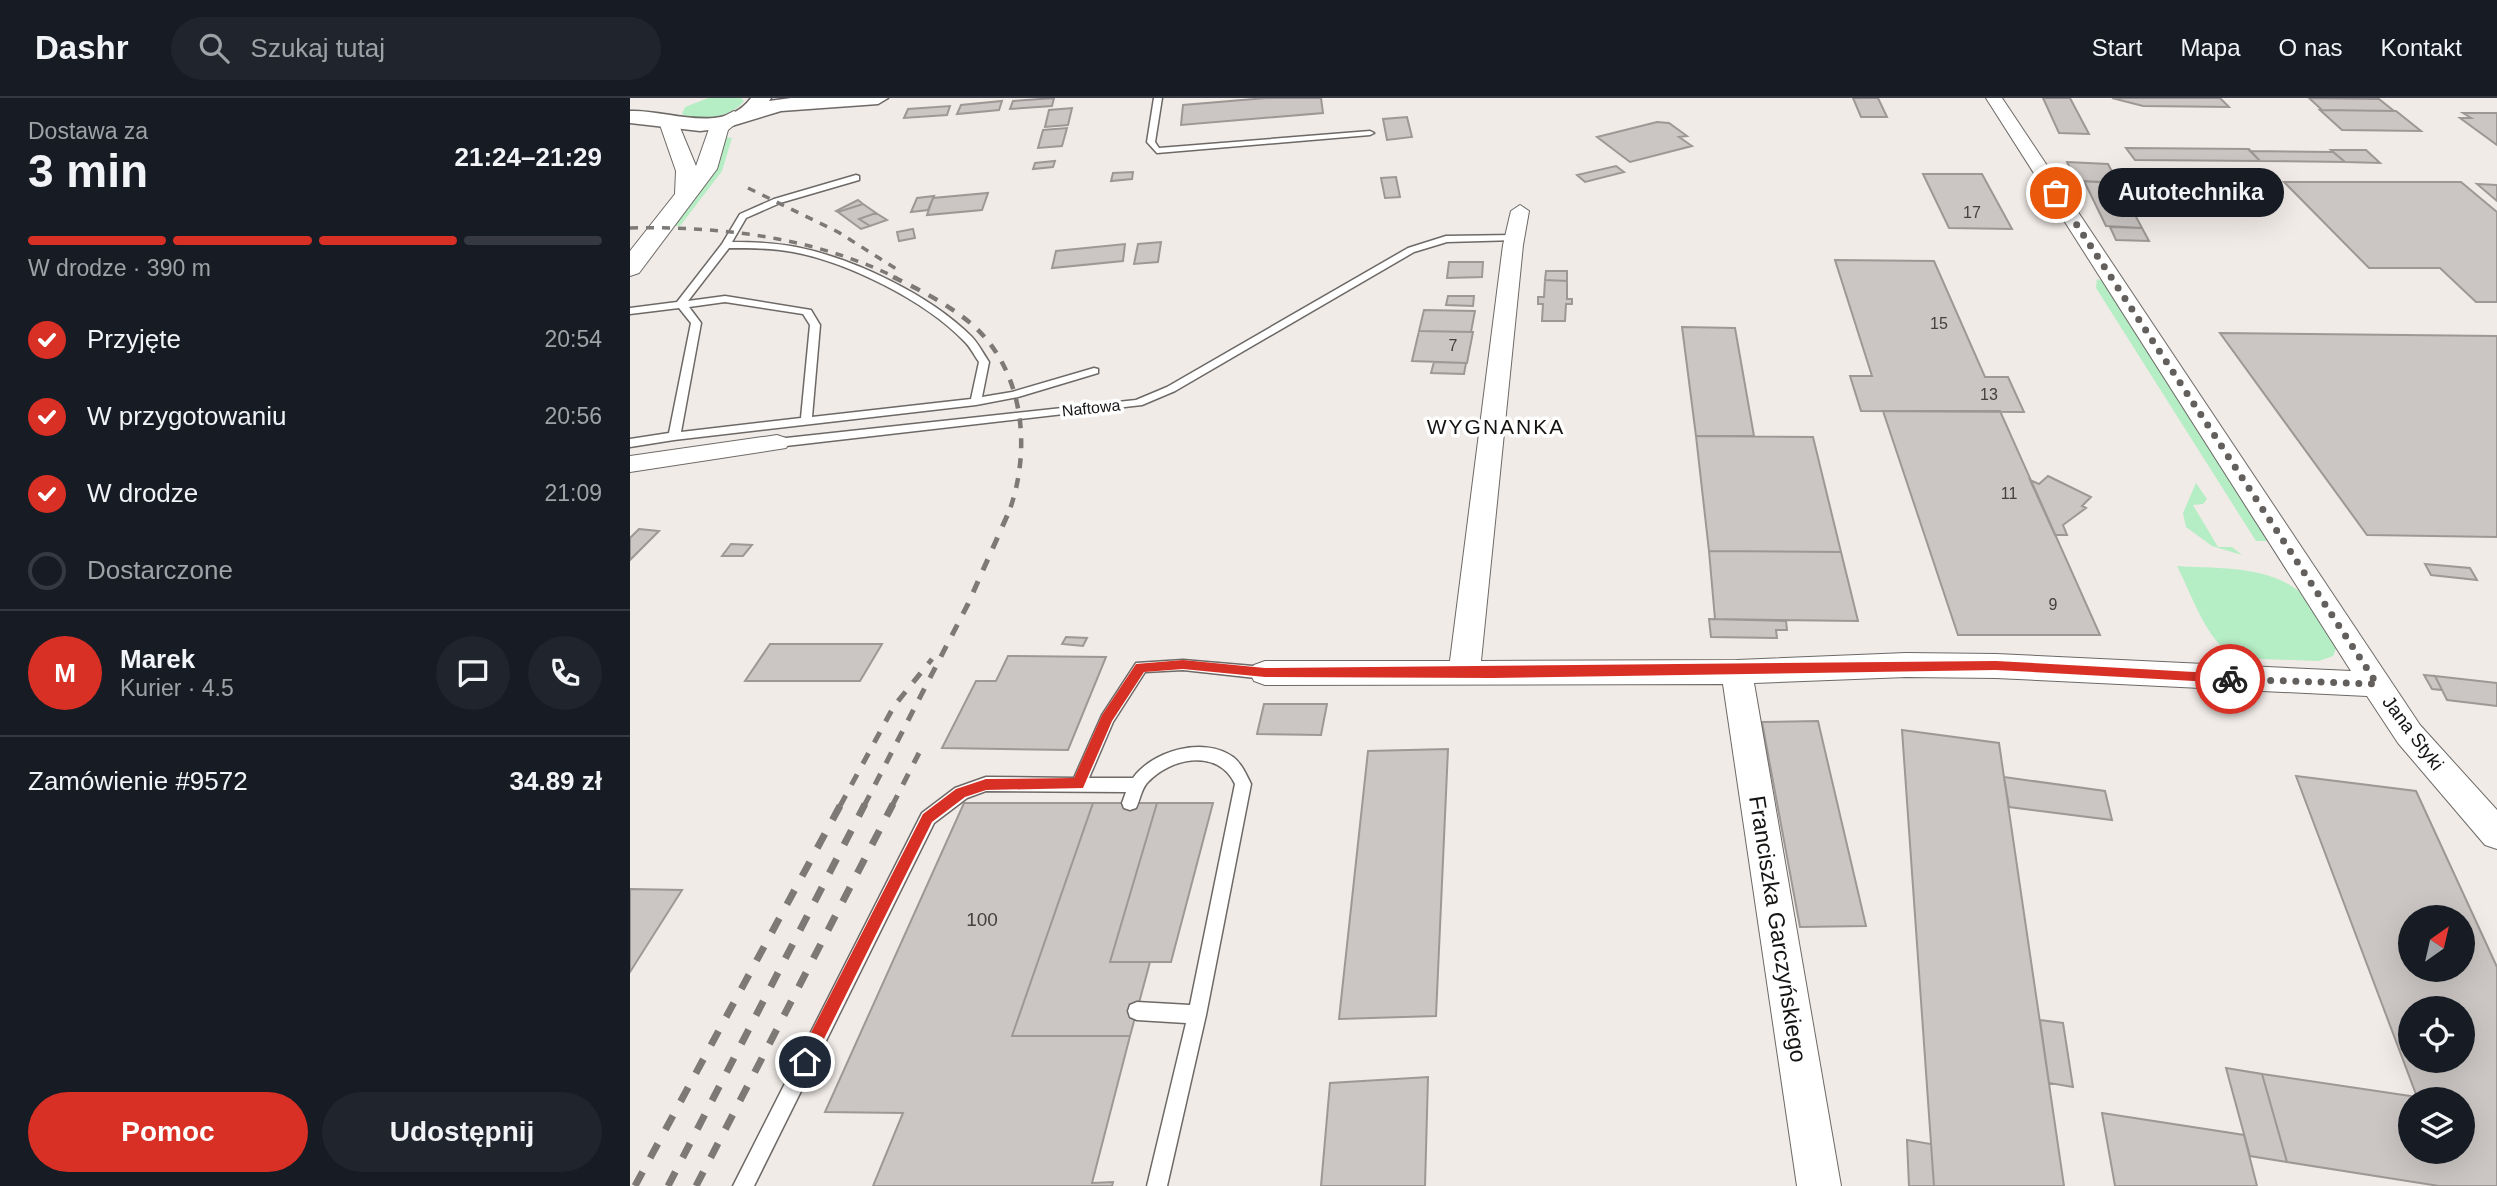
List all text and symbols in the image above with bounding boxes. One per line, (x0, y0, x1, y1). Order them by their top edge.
search box (171, 17, 661, 80)
text: Dashr (35, 29, 129, 66)
icon: search (195, 29, 233, 67)
text: Szukaj tutaj (251, 33, 385, 63)
text: Start (2092, 34, 2143, 61)
text: Mapa (2181, 34, 2241, 61)
text: O nas (2279, 34, 2343, 61)
text: Kontakt (2381, 34, 2462, 61)
text: Dostawa za (28, 118, 148, 144)
text: 21:24–21:29 (455, 142, 602, 172)
text: 3 min (28, 145, 148, 197)
pin (2026, 163, 2086, 223)
callout: Autotechnika (2098, 168, 2284, 217)
icon: bag (2037, 174, 2075, 212)
text: Autotechnika (2118, 179, 2264, 205)
house number: 17 (1963, 204, 1981, 221)
text: W drodze · 390 m (28, 255, 211, 281)
house number: 15 (1930, 315, 1948, 332)
icon: check (28, 321, 66, 359)
text: Przyjęte (87, 324, 181, 354)
text: 20:54 (544, 326, 602, 352)
house number: 7 (1449, 337, 1458, 354)
house number: 13 (1980, 386, 1998, 403)
street label: Naftowa (1061, 396, 1121, 420)
icon: check (28, 398, 66, 436)
text: W przygotowaniu (87, 401, 286, 431)
text: 20:56 (544, 403, 602, 429)
district label: WYGNANKA (1427, 415, 1565, 438)
icon: check (28, 475, 66, 513)
text: W drodze (87, 478, 198, 508)
text: 21:09 (544, 480, 602, 506)
house number: 11 (2001, 485, 2017, 502)
text: Dostarczone (87, 555, 233, 585)
house number: 9 (2049, 596, 2058, 613)
button: chat (436, 636, 510, 710)
button: phone (528, 636, 602, 710)
text: Marek (120, 644, 195, 674)
courier (2195, 644, 2265, 714)
text: M (54, 658, 76, 688)
icon: bike (2211, 660, 2249, 698)
text: Kurier · 4.5 (120, 675, 234, 701)
street label: Jana Styki (2378, 692, 2448, 774)
text: Zamówienie #9572 (28, 766, 248, 796)
text: 34.89 zł (509, 766, 602, 796)
street label: Franciszka Garczyńskiego (1744, 794, 1812, 1064)
north arrow (2398, 905, 2474, 982)
map controls (2398, 905, 2475, 1164)
house number: 100 (966, 909, 998, 930)
button: locate (2398, 996, 2475, 1073)
pin (775, 1032, 835, 1092)
icon: home (786, 1043, 824, 1081)
button: layers (2398, 1087, 2475, 1164)
button: Pomoc (28, 1092, 308, 1172)
button: Udostępnij (322, 1092, 602, 1172)

